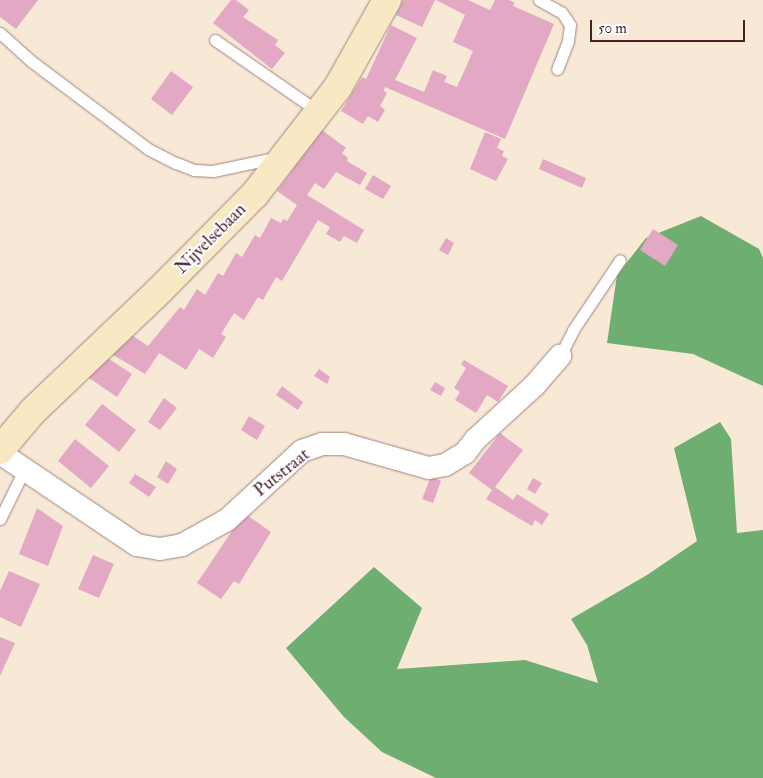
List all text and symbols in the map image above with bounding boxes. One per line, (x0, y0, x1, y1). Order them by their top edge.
scale bar (593, 10, 748, 42)
text: 50 m (598, 19, 627, 38)
street label: Nijvelsebaan (171, 199, 251, 279)
street label: Putstraat (250, 444, 314, 502)

